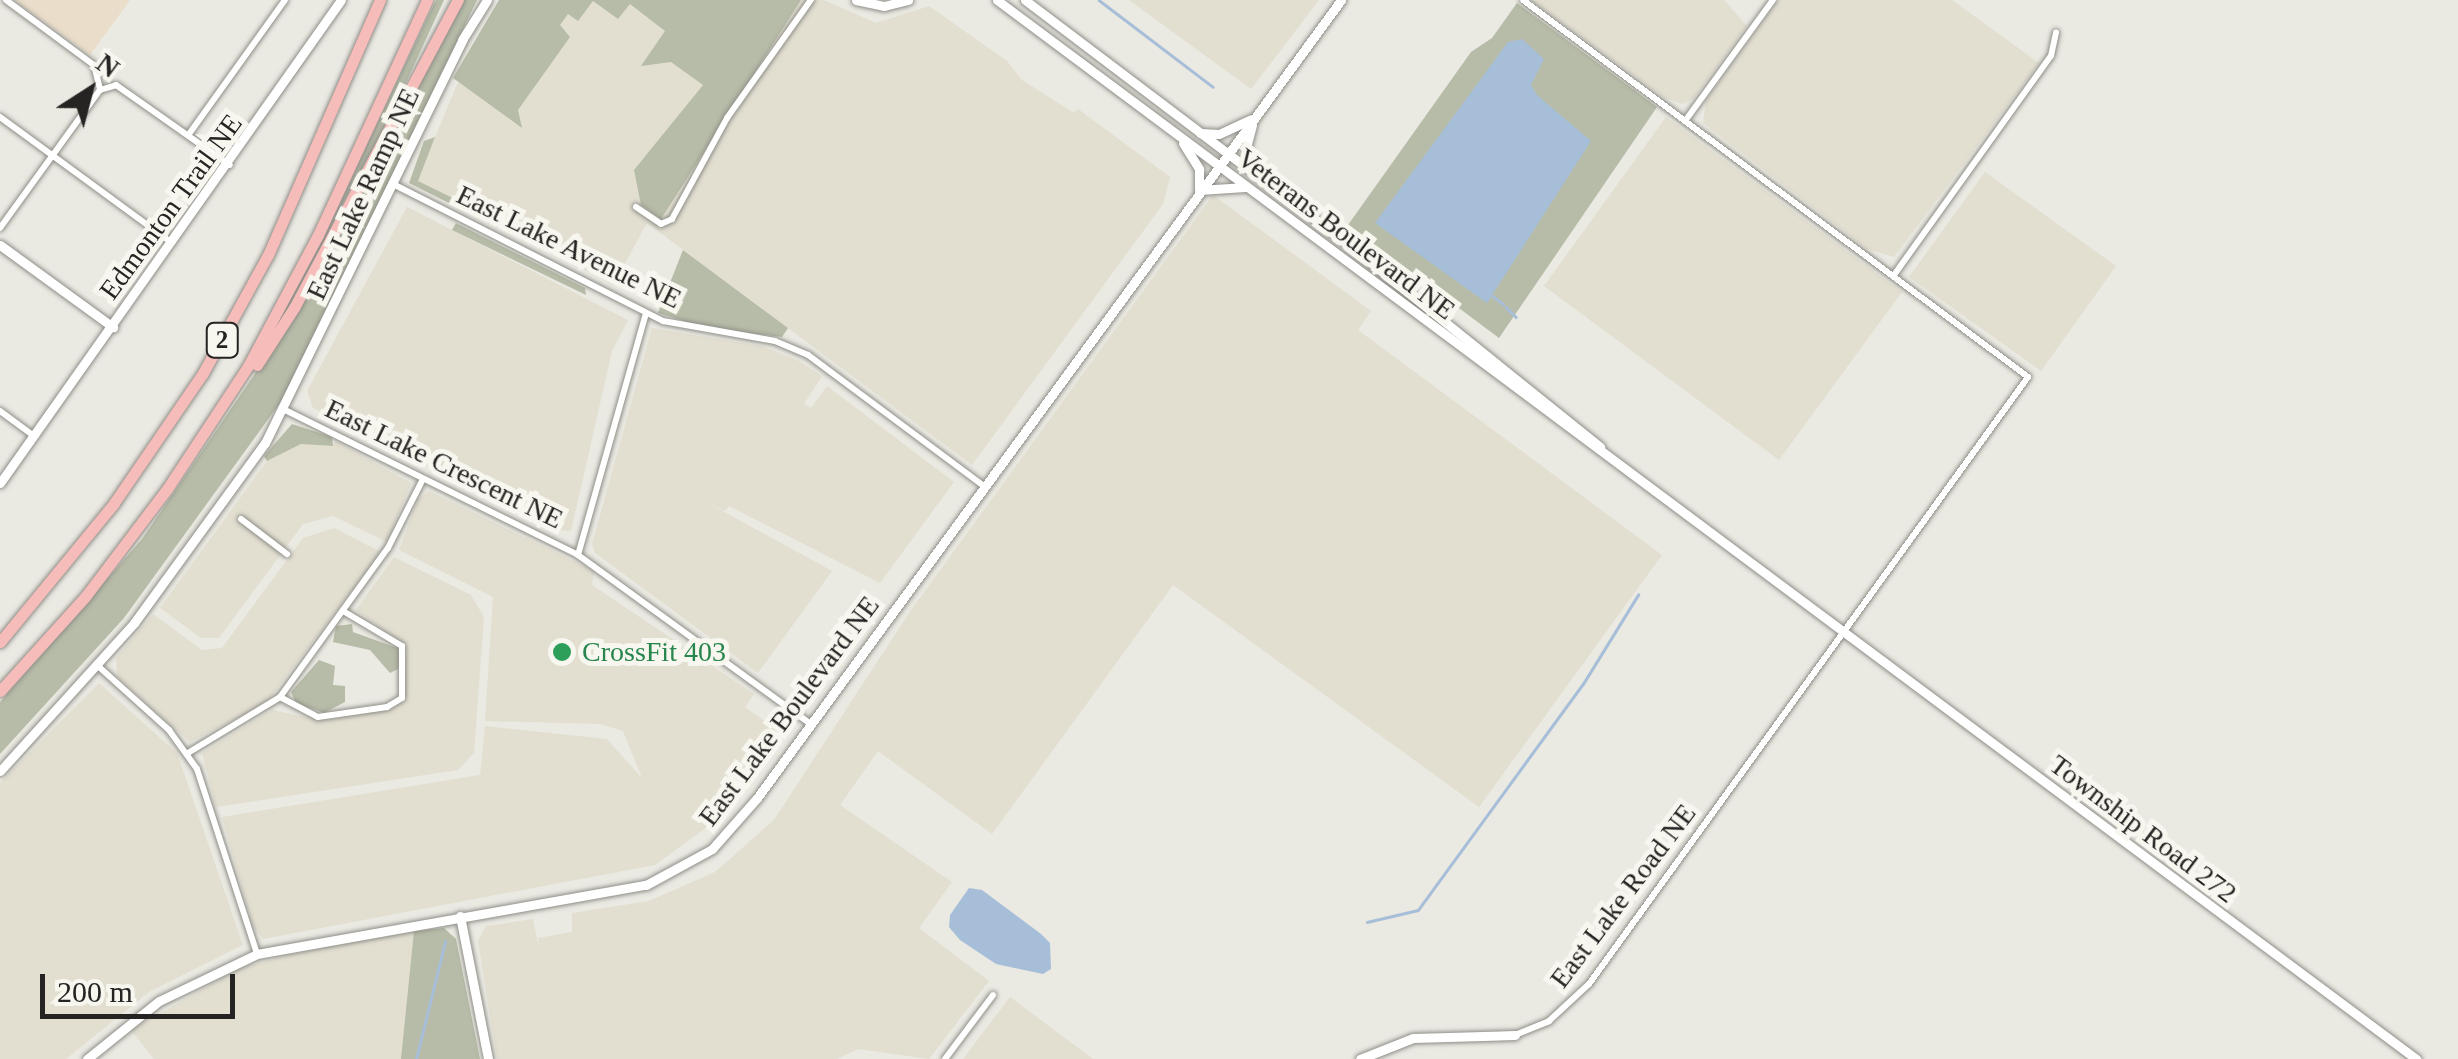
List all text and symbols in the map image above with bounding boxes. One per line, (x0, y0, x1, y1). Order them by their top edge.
north arrow (40, 40, 140, 140)
text: N (91, 47, 125, 84)
street label: East Lake Ramp NE (299, 83, 427, 305)
street label: Edmonton Trail NE (92, 108, 250, 306)
street label: Veterans Boulevard NE (1230, 141, 1462, 327)
street label: East Lake Avenue NE (450, 178, 688, 316)
road number: 2 (204, 320, 240, 360)
street label: East Lake Crescent NE (320, 392, 568, 536)
street label: East Lake Boulevard NE (692, 589, 886, 833)
place label: CrossFit 403 (582, 635, 726, 669)
marker: CrossFit 403 (551, 641, 573, 663)
street label: Township Road 272 (2043, 748, 2243, 910)
street label: East Lake Road NE (1543, 797, 1703, 995)
scale bar (45, 954, 240, 1016)
text: 200 m (57, 975, 133, 1008)

